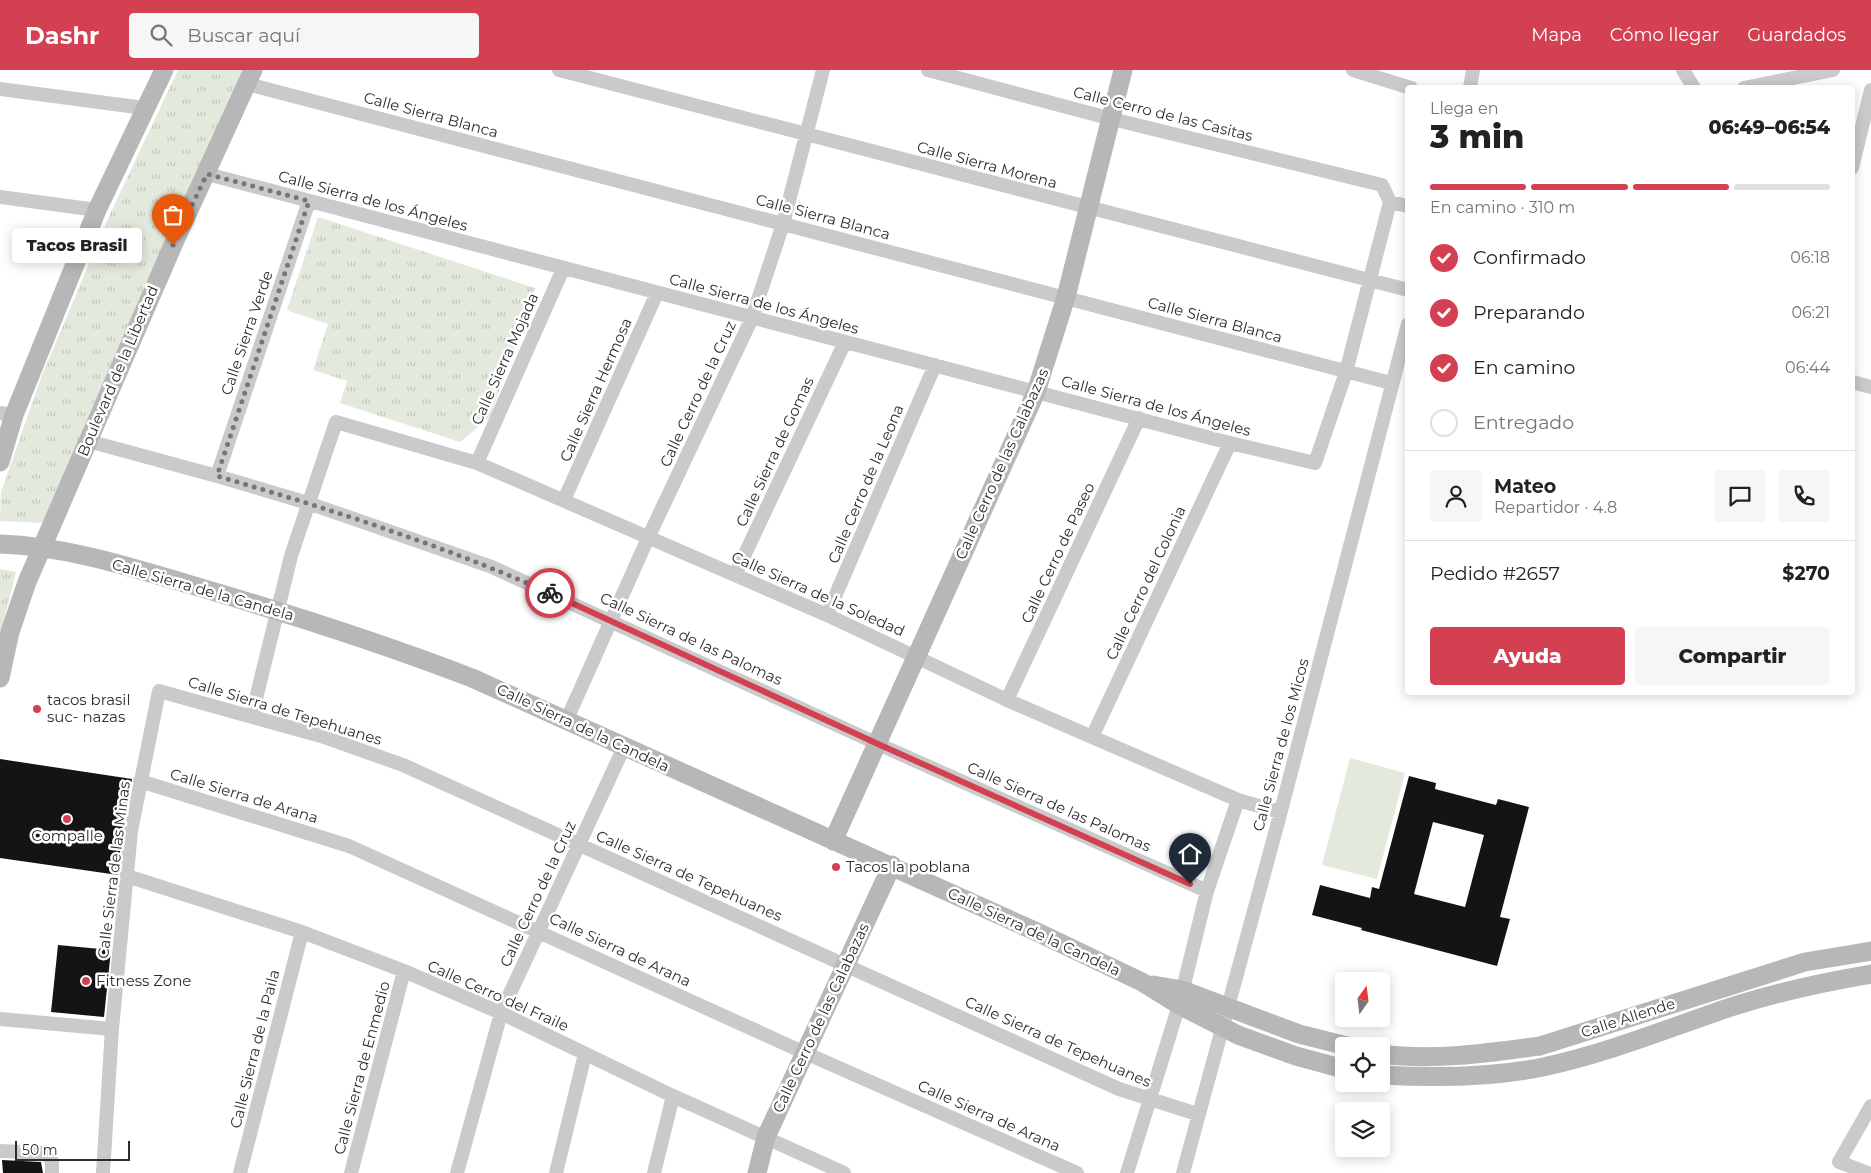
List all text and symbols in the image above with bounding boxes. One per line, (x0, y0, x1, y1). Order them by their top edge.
search box (129, 13, 479, 58)
text: Dashr (25, 21, 99, 50)
icon: search (147, 21, 175, 49)
text: Buscar aquí (187, 24, 300, 47)
text: Mapa (1531, 24, 1582, 46)
text: Cómo llegar (1610, 24, 1719, 46)
text: Guardados (1747, 24, 1846, 46)
street label: Calle Cerro de las Casitas (1071, 82, 1255, 145)
street label: Calle Sierra Blanca (362, 87, 500, 142)
text: Llega en (1430, 99, 1498, 118)
text: 06:49–06:54 (1709, 116, 1830, 139)
text: 3 min (1430, 117, 1524, 156)
street label: Calle Sierra Morena (915, 137, 1059, 192)
street label: Calle Sierra de los Ángeles (276, 166, 470, 235)
street label: Calle Sierra Blanca (754, 189, 892, 244)
pin (152, 194, 194, 245)
text: En camino · 310 m (1430, 198, 1575, 217)
icon: bag (159, 201, 187, 229)
callout: Tacos Brasil (13, 228, 143, 262)
text: Tacos Brasil (26, 236, 128, 255)
icon: check (1430, 244, 1458, 272)
text: Confirmado (1473, 246, 1586, 269)
text: 06:18 (1790, 248, 1830, 267)
street label: Calle Sierra Verde (216, 268, 277, 398)
street label: Calle Sierra de los Ángeles (667, 269, 861, 338)
street label: Boulevard de la Libertad (73, 283, 162, 459)
street label: Calle Sierra Mojada (467, 290, 542, 428)
street label: Calle Sierra Blanca (1146, 292, 1284, 347)
icon: check (1430, 299, 1458, 327)
text: Preparando (1473, 301, 1585, 324)
text: 06:21 (1791, 303, 1830, 322)
street label: Calle Sierra Hermosa (555, 315, 636, 465)
street label: Calle Cerro de la Cruz (655, 317, 740, 470)
icon: check (1430, 354, 1458, 382)
text: En camino (1473, 356, 1575, 379)
text: 06:44 (1785, 358, 1830, 377)
street label: Calle Cerro de las Calabazas (951, 365, 1052, 562)
street label: Calle Sierra de los Ángeles (1059, 371, 1253, 440)
street label: Calle Sierra de Gomas (731, 374, 818, 530)
street label: Calle Cerro de la Leona (823, 401, 908, 566)
text: Entregado (1473, 411, 1574, 434)
button: person (1430, 470, 1482, 522)
button: chat (1714, 470, 1766, 522)
button: phone (1778, 470, 1830, 522)
text: Mateo (1494, 475, 1556, 498)
street label: Calle Cerro de Paseo (1017, 479, 1099, 626)
text: Repartidor · 4.8 (1494, 498, 1617, 517)
street label: Calle Cerro del Colonia (1101, 503, 1190, 663)
street label: Calle Sierra de la Soledad (729, 547, 908, 640)
street label: Calle Sierra de la Candela (110, 554, 296, 625)
text: Pedido #2657 (1430, 562, 1560, 585)
text: $270 (1782, 562, 1830, 585)
courier (525, 568, 575, 618)
icon: bike (536, 579, 564, 607)
street label: Calle Sierra de las Palomas (597, 588, 785, 689)
button: Ayuda (1430, 627, 1625, 685)
button: Compartir (1635, 627, 1830, 685)
street label: Calle Sierra de los Micos (1248, 656, 1313, 833)
street label: Calle Sierra de Tepehuanes (186, 672, 384, 749)
street label: Calle Sierra de la Candela (494, 679, 673, 776)
place label: tacos brasil suc- nazas (47, 690, 130, 726)
marker: tacos brasil suc- nazas (31, 703, 43, 715)
street label: Calle Sierra de las Palomas (964, 757, 1154, 856)
street label: Calle Sierra de Arana (168, 764, 321, 827)
street label: Calle Sierra de las Minas (93, 780, 134, 960)
marker: Compalle (61, 813, 73, 825)
street label: Calle Cerro de la Cruz (495, 817, 580, 970)
place label: Compalle (31, 826, 103, 845)
street label: Calle Sierra de Tepehuanes (593, 826, 785, 925)
pin (1169, 833, 1211, 884)
icon: home (1176, 840, 1204, 868)
place label: Tacos la poblana (846, 857, 970, 876)
marker: Tacos la poblana (830, 861, 842, 873)
street label: Calle Sierra de la Candela (945, 883, 1124, 980)
street label: Calle Sierra de Arana (546, 908, 694, 991)
street label: Calle Cerro de las Calabazas (768, 920, 873, 1116)
street label: Calle Cerro del Fraile (425, 956, 572, 1035)
street label: Calle Sierra de la Paila (226, 967, 283, 1130)
place label: Fitness Zone (96, 971, 191, 990)
north arrow (1335, 972, 1390, 1028)
map controls (1335, 972, 1390, 1157)
marker: Fitness Zone (80, 975, 92, 987)
street label: Calle Sierra de Enmedio (329, 979, 394, 1157)
street label: Calle Sierra de Tepehuanes (962, 992, 1154, 1091)
street label: Calle Allende (1578, 993, 1677, 1042)
button: locate (1335, 1037, 1390, 1092)
street label: Calle Sierra de Arana (915, 1076, 1063, 1156)
button: layers (1335, 1102, 1390, 1157)
scale bar (15, 1138, 130, 1161)
text: 50 m (22, 1141, 58, 1159)

